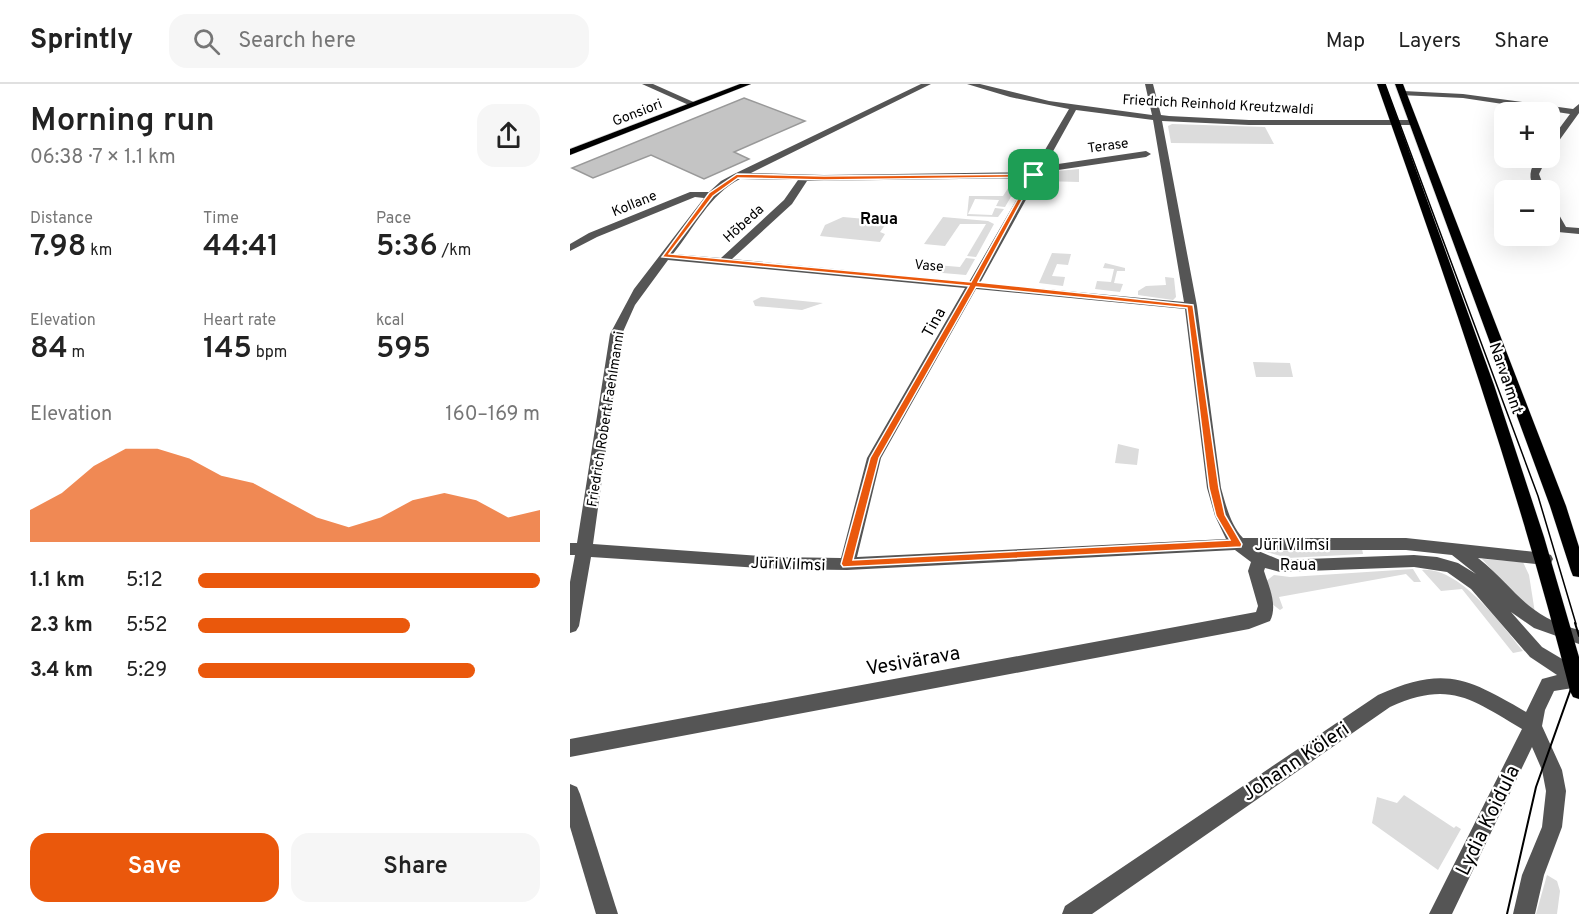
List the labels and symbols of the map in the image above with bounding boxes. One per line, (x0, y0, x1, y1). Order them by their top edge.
street label: Friedrich Reinhold Kreutzwaldi (1122, 92, 1314, 119)
street label: Gonsiori (610, 96, 665, 131)
street label: Terase (1087, 135, 1130, 158)
pin (1008, 149, 1059, 200)
street label: Kollane (609, 188, 660, 221)
street label: Hõbeda (720, 201, 768, 247)
district label: Raua (860, 210, 898, 230)
street label: Vase (913, 257, 944, 276)
street label: Tina (919, 305, 951, 341)
street label: Friedrich Robert Faehlmanni (584, 330, 629, 508)
street label: Narva mnt (1484, 340, 1527, 417)
street label: Jüri Vilmsi (1255, 536, 1329, 556)
street label: Jüri Vilmsi (750, 554, 826, 576)
street label: Raua (1280, 556, 1316, 576)
street label: Vesivärava (864, 641, 962, 683)
street label: Johann Köleri (1237, 717, 1355, 808)
street label: Lydia Koidula (1451, 761, 1527, 880)

